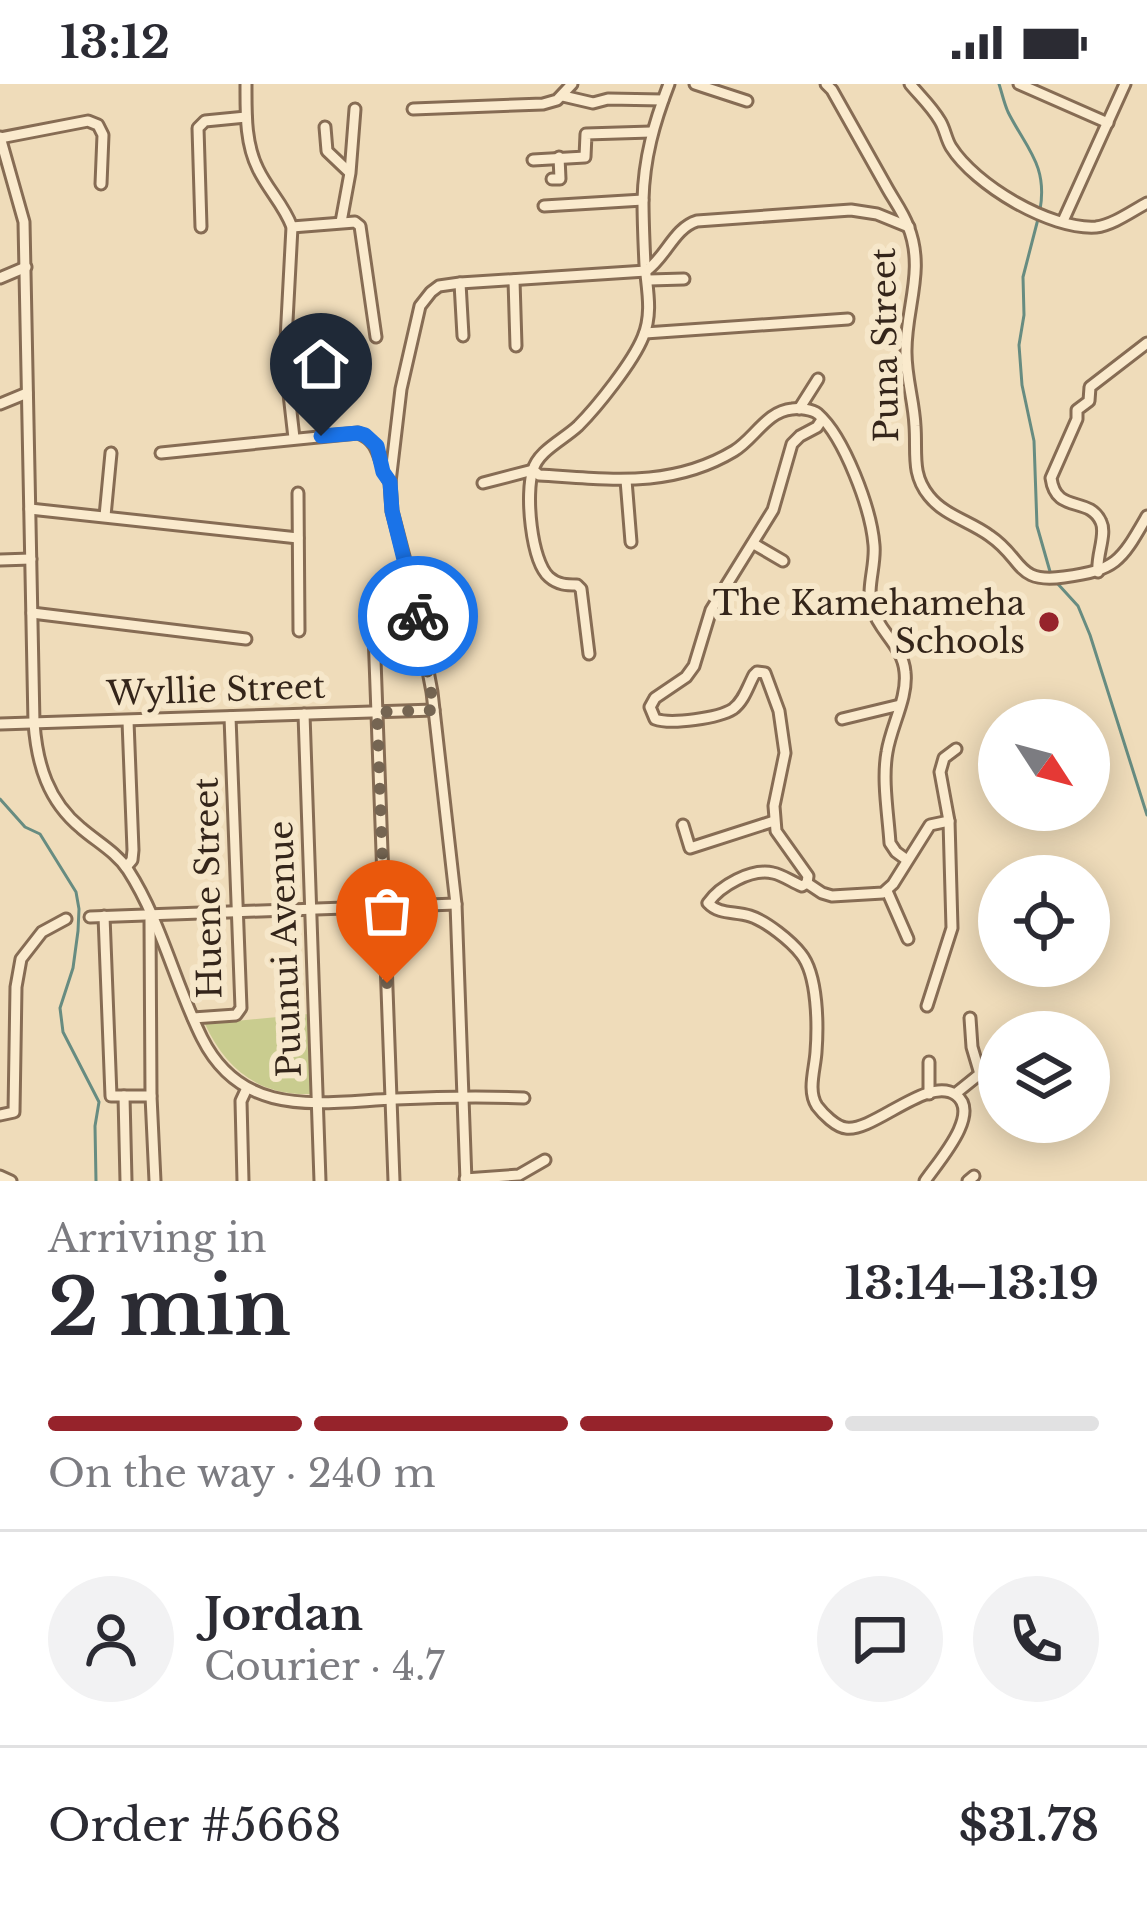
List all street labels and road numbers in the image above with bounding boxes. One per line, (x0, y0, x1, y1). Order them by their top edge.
street label: Puna Street (863, 247, 907, 442)
street label: Wyllie Street (105, 666, 327, 714)
street label: Huene Street (186, 777, 230, 999)
street label: Puunui Avenue (260, 820, 310, 1078)

